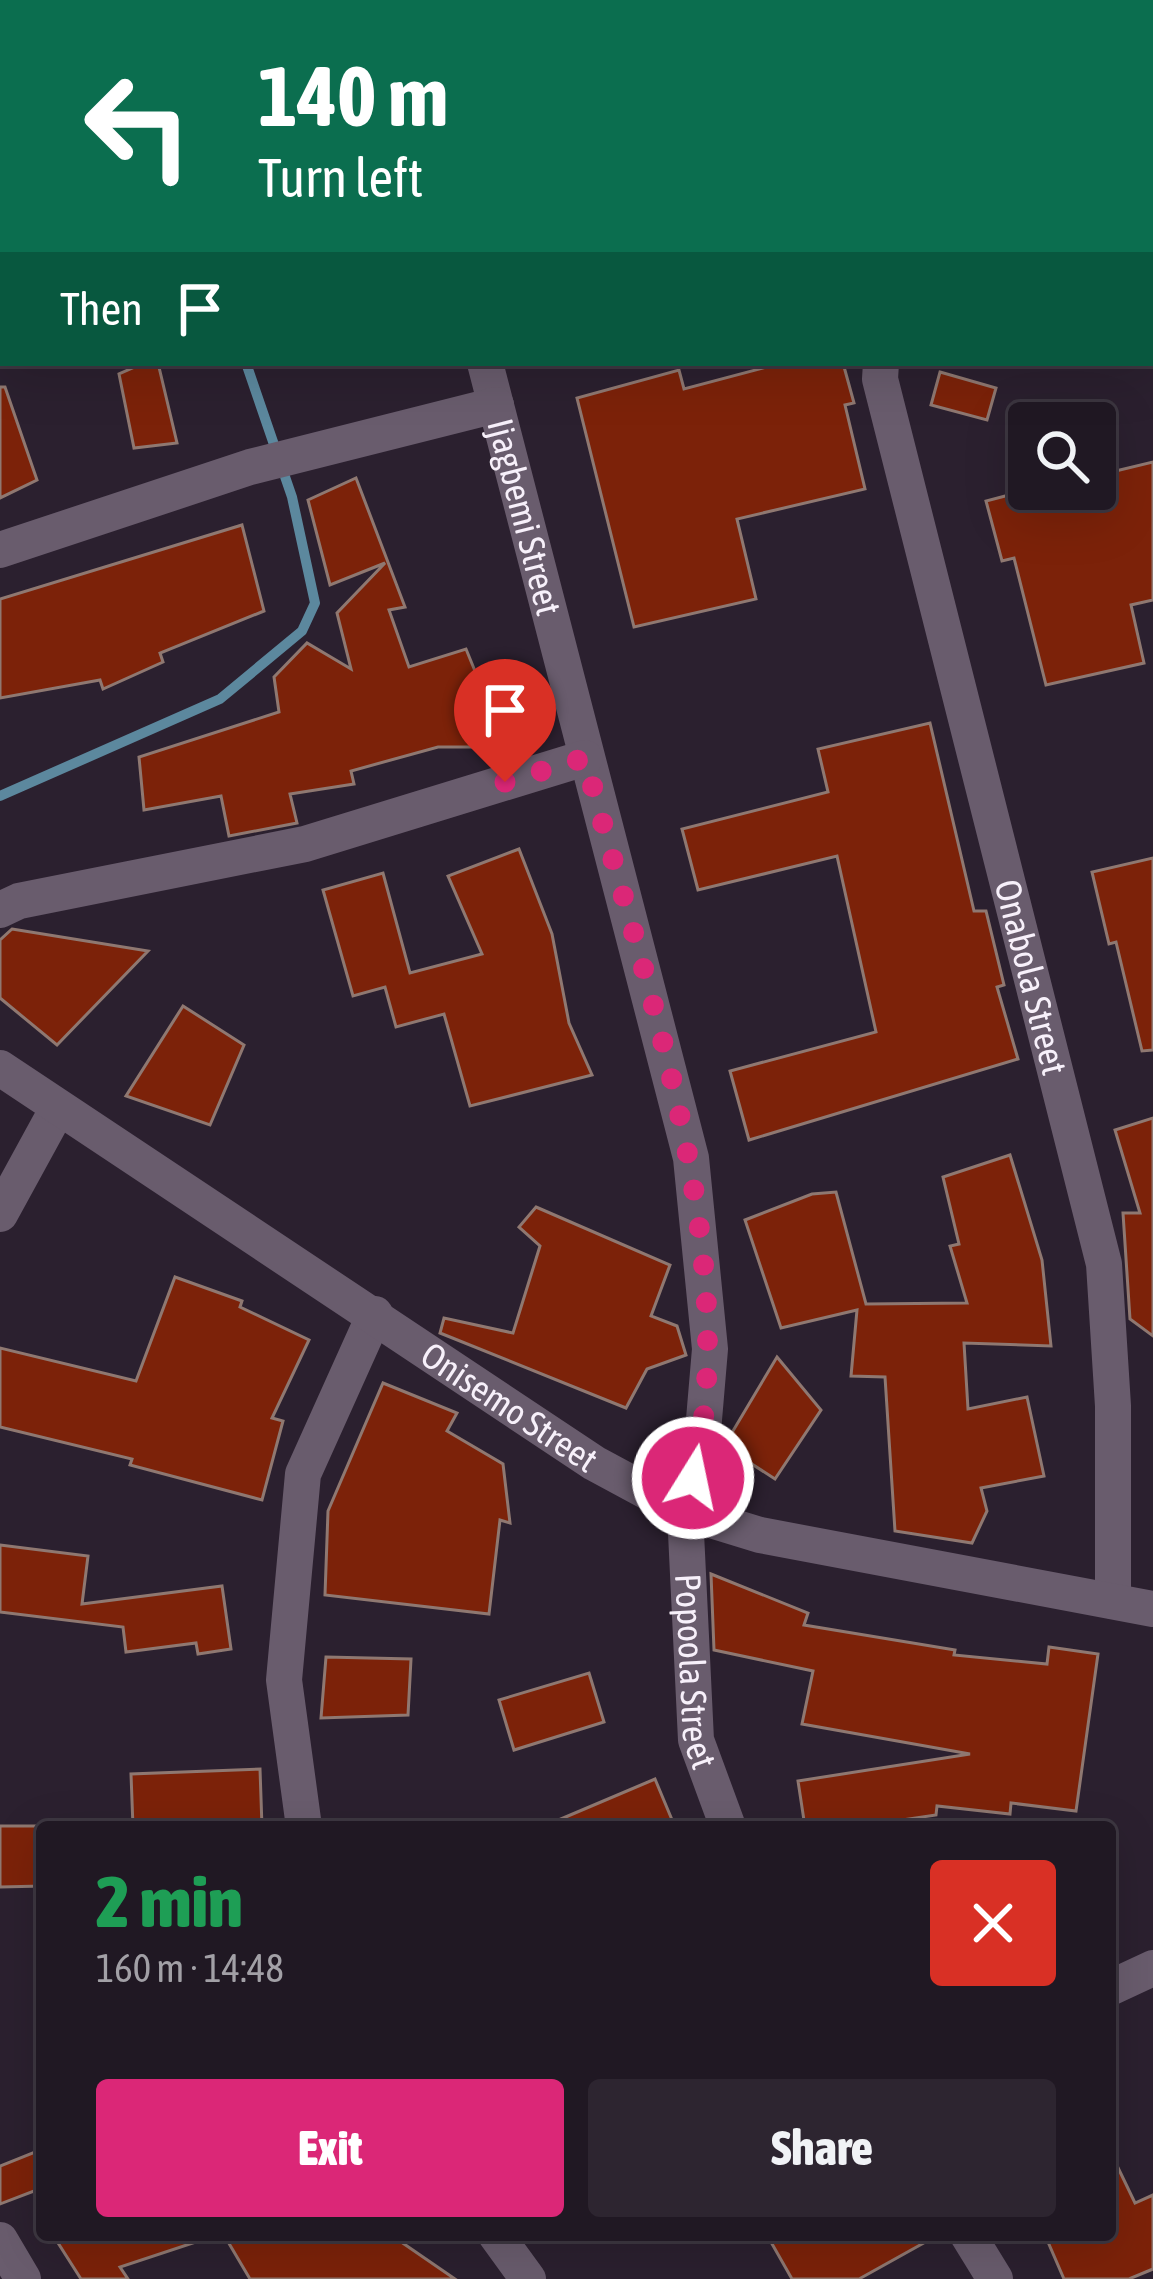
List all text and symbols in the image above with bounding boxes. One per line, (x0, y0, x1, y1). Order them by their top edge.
icon: left (60, 48, 216, 204)
text: 140 m (258, 48, 448, 144)
text: Turn left (258, 147, 423, 208)
icon: arrive (167, 276, 233, 342)
text: Then (60, 283, 143, 335)
map controls (1008, 402, 1116, 510)
button: search (1008, 402, 1116, 510)
street label: Ijagbemi Street (479, 414, 570, 620)
pin (454, 659, 556, 782)
icon: arrive (472, 677, 538, 743)
street label: Onabola Street (987, 875, 1076, 1079)
street label: Onisemo Street (414, 1333, 606, 1480)
position arrow (630, 1415, 756, 1541)
street label: Popoola Street (667, 1573, 726, 1774)
text: 2 min (96, 1860, 243, 1942)
button: close (930, 1860, 1056, 1986)
text: 160 m · 14:48 (96, 1946, 284, 1990)
button: Exit (96, 2079, 564, 2217)
button: Share (588, 2079, 1056, 2217)

